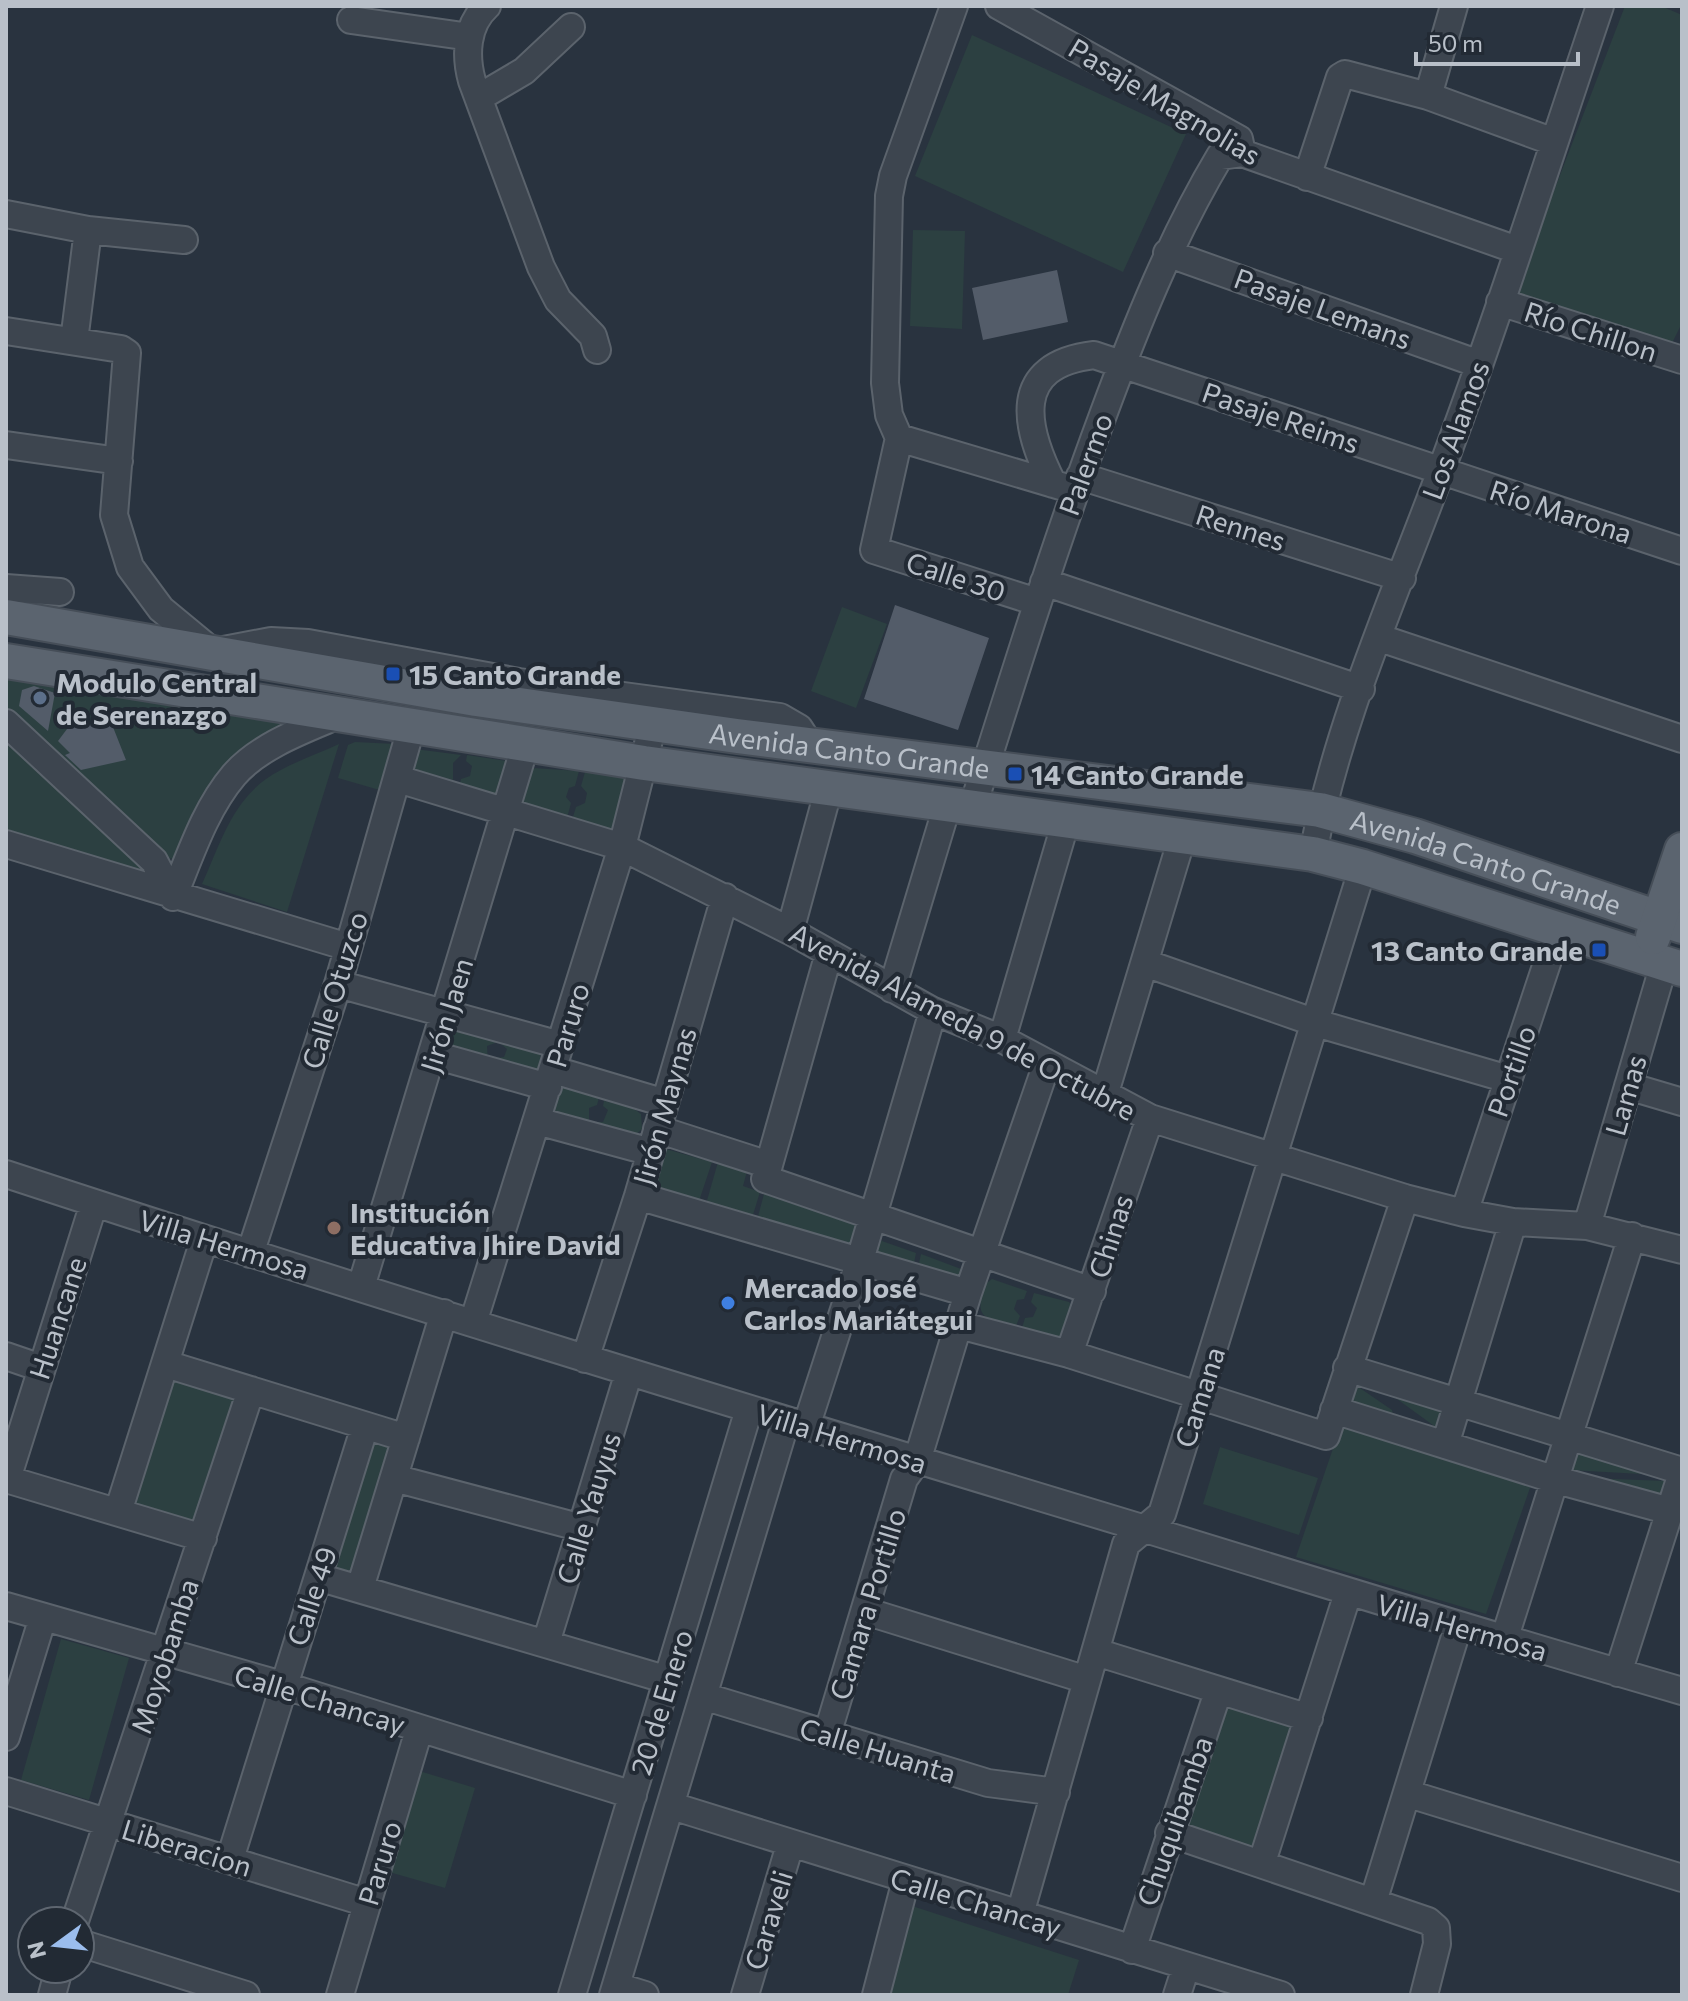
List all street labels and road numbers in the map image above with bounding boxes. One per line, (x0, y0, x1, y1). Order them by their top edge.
street label: Pasaje Magnolias (1063, 30, 1267, 172)
street label: Pasaje Lemans (1230, 260, 1416, 356)
street label: Río Chillon (1520, 294, 1662, 368)
street label: Los Alamos (1414, 356, 1496, 504)
street label: Pasaje Reims (1198, 374, 1364, 460)
street label: Palermo (1051, 408, 1119, 520)
street label: Río Marona (1486, 472, 1636, 550)
street label: Rennes (1192, 497, 1290, 557)
street label: Calle 30 (902, 544, 1010, 608)
street label: Avenida Canto Grande (707, 715, 992, 785)
street label: Avenida Canto Grande (1347, 802, 1626, 921)
street label: Calle Otuzco (294, 907, 374, 1073)
street label: Avenida Alameda 9 de Octubre (784, 915, 1142, 1127)
street label: Jirón Jaen (413, 954, 479, 1076)
street label: Paruro (538, 979, 596, 1071)
street label: Portillo (1480, 1021, 1542, 1121)
street label: Jirón Maynas (625, 1023, 703, 1189)
street label: Lamas (1597, 1051, 1653, 1139)
street label: Chinas (1081, 1190, 1139, 1282)
street label: Villa Hermosa (135, 1202, 313, 1286)
street label: Huancane (21, 1253, 93, 1383)
street label: Camana (1167, 1342, 1231, 1452)
street label: Villa Hermosa (753, 1396, 931, 1480)
street label: Calle Yauyus (549, 1428, 627, 1588)
street label: Camara Portillo (822, 1504, 912, 1704)
street label: Calle 49 (279, 1542, 343, 1650)
street label: Moyobamba (123, 1574, 205, 1738)
street label: Villa Hermosa (1373, 1586, 1551, 1668)
street label: 20 de Enero (623, 1625, 699, 1779)
street label: Calle Chancay (231, 1657, 409, 1741)
street label: Calle Huanta (796, 1710, 960, 1790)
street label: Chuquibamba (1129, 1732, 1219, 1910)
street label: Liberacion (118, 1811, 256, 1883)
street label: Paruro (350, 1817, 408, 1909)
street label: Calle Chancay (887, 1860, 1065, 1944)
street label: Caraveli (737, 1866, 799, 1974)

